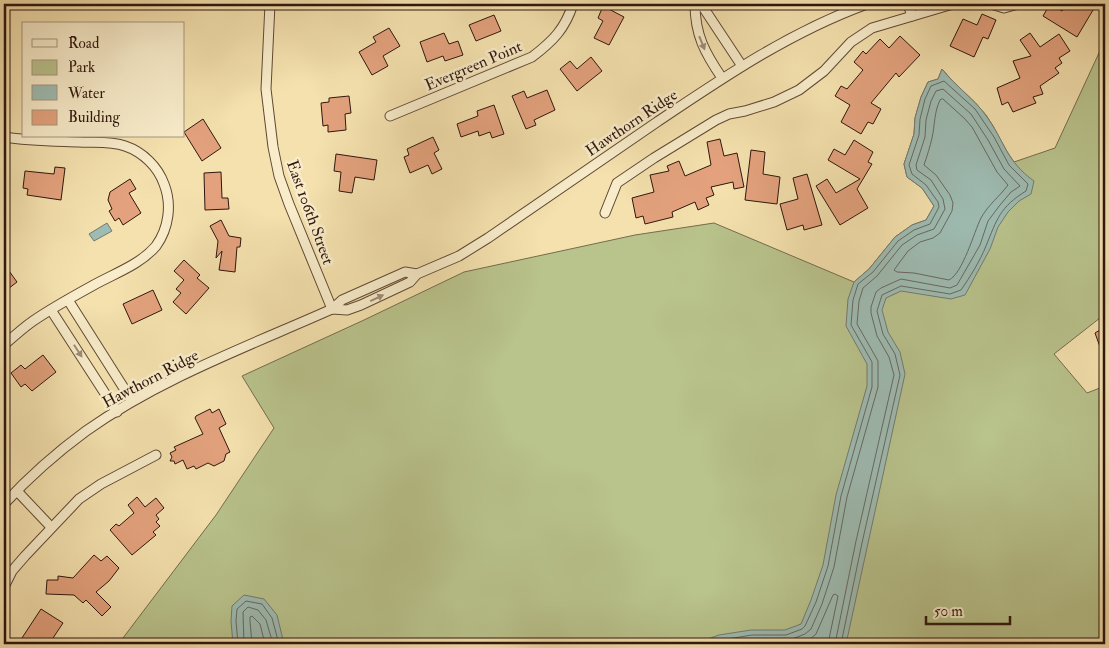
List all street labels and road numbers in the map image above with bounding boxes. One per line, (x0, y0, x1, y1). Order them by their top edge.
street label: Evergreen Point (422, 37, 525, 95)
street label: Hawthorn Ridge (582, 85, 681, 161)
street label: East 106th Street (282, 157, 338, 267)
street label: Hawthorn Ridge (99, 345, 202, 413)

